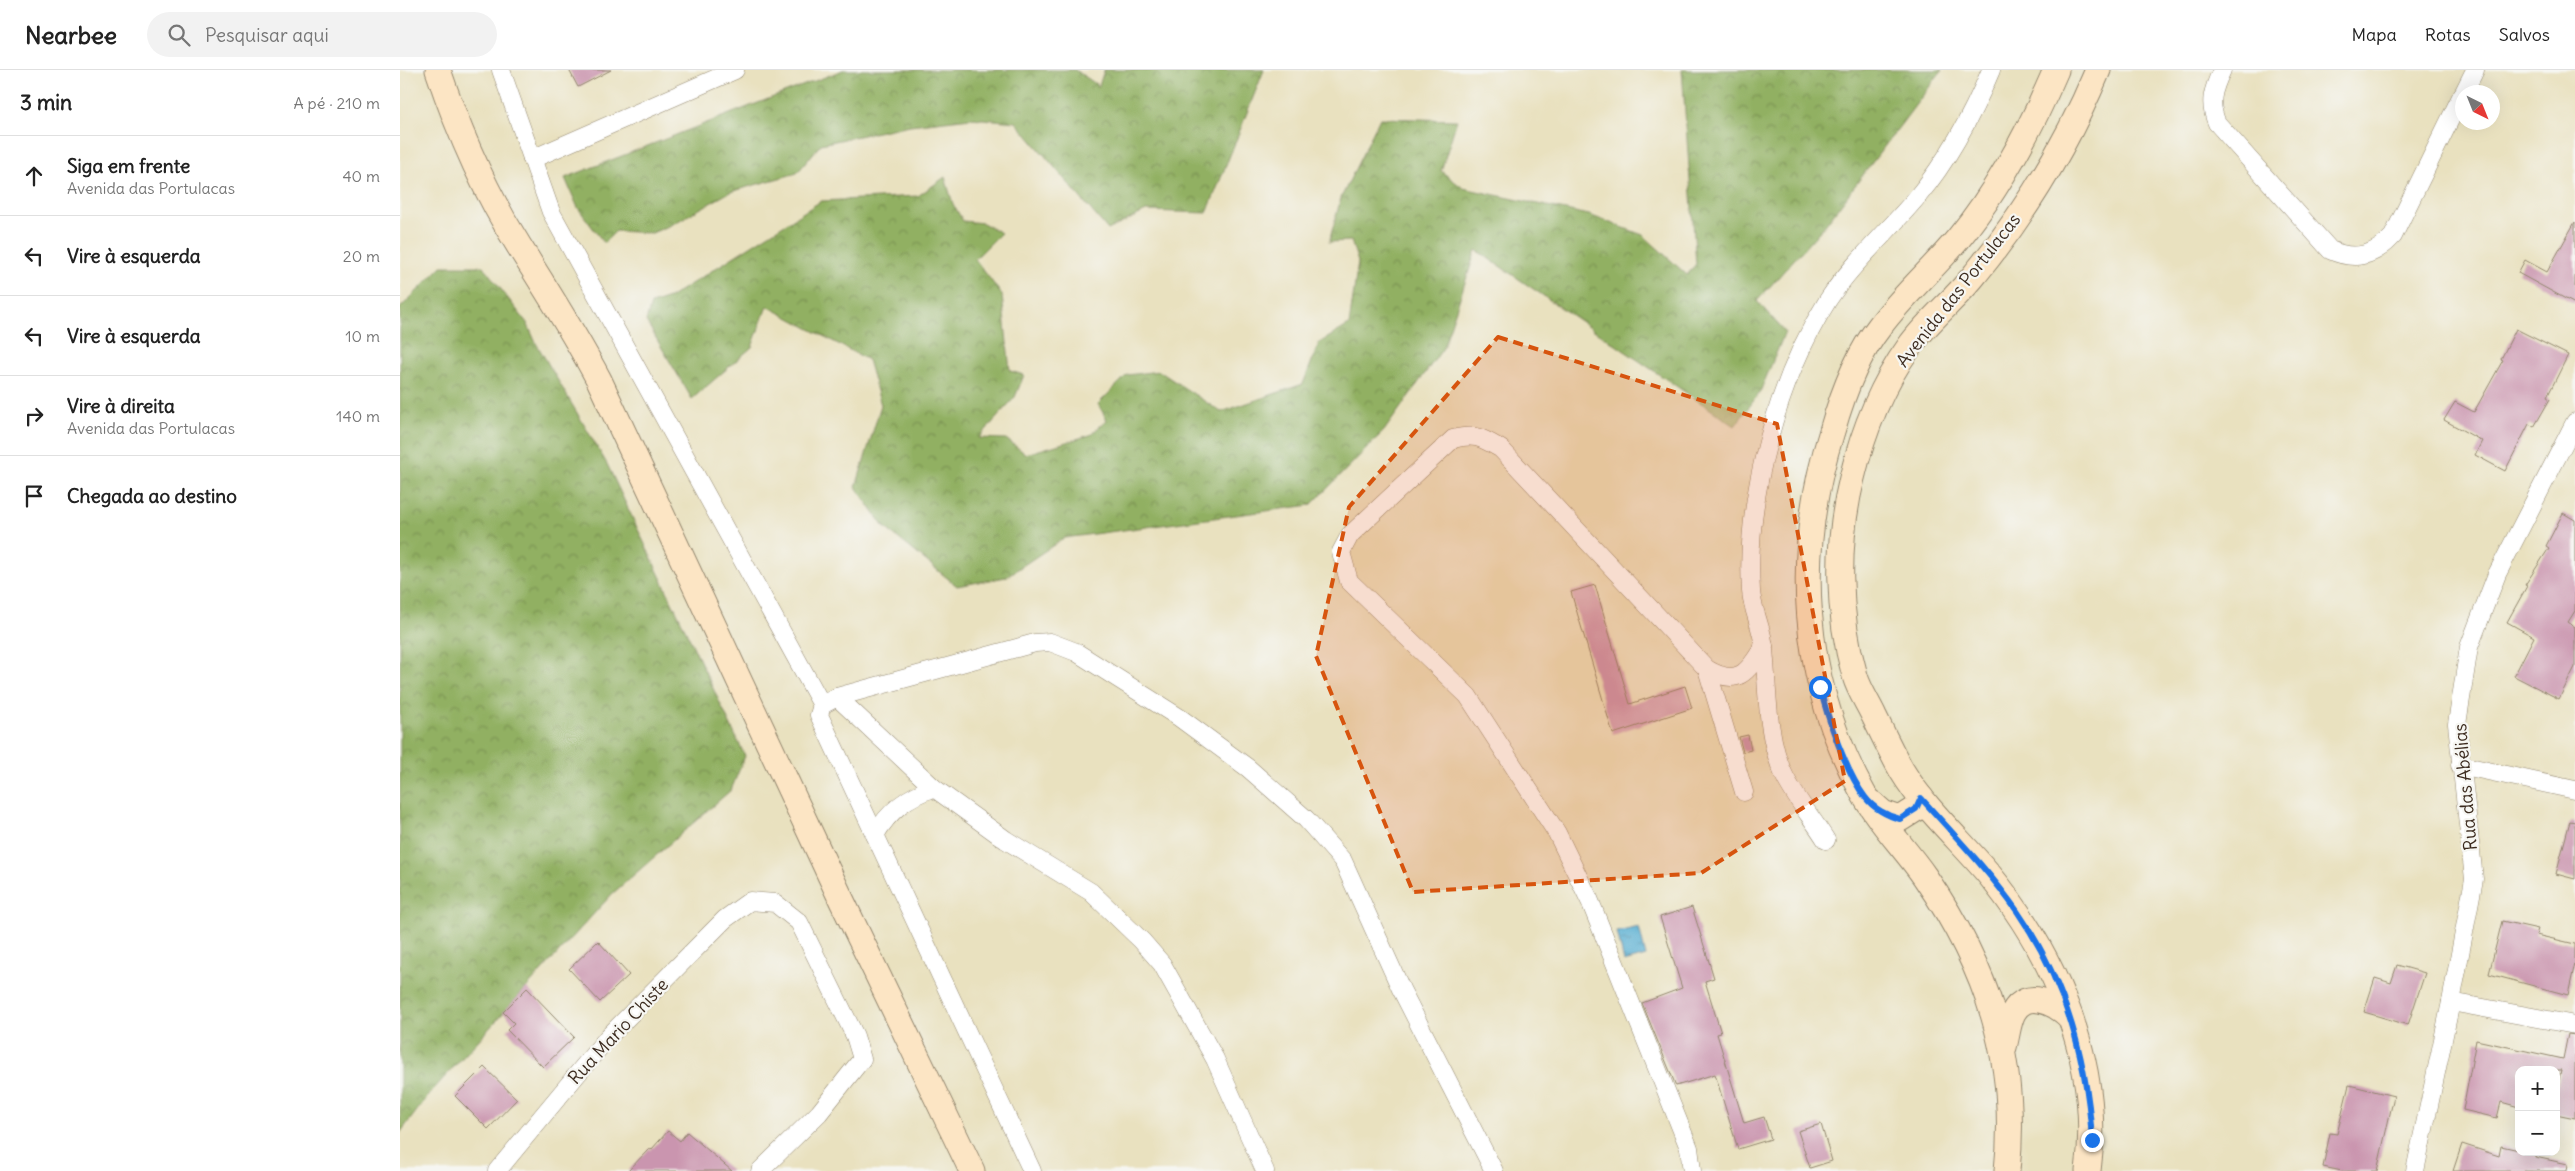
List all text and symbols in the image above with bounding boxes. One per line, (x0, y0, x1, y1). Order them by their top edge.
search box (147, 12, 497, 57)
text: Nearbee (25, 20, 117, 50)
icon: search (165, 21, 193, 49)
text: Pesquisar aqui (205, 23, 329, 47)
text: Mapa (2352, 23, 2397, 46)
text: Rotas (2425, 23, 2471, 46)
text: Salvos (2499, 23, 2550, 46)
north arrow (2455, 85, 2500, 130)
text: 3 min (20, 89, 72, 116)
text: A pé · 210 m (294, 93, 380, 113)
text: Siga em frente (67, 154, 190, 178)
icon: ahead (20, 162, 48, 190)
text: 40 m (342, 166, 380, 186)
text: Avenida das Portulacas (67, 178, 235, 198)
street label: Avenida das Portulacas (1891, 208, 2025, 372)
icon: left (20, 242, 48, 270)
text: Vire à esquerda (67, 244, 201, 268)
text: 20 m (343, 246, 380, 266)
icon: left (20, 322, 48, 350)
text: Vire à esquerda (67, 324, 201, 348)
text: 10 m (345, 326, 380, 346)
text: Vire à direita (67, 394, 175, 418)
icon: right (20, 402, 48, 430)
text: 140 m (336, 406, 380, 426)
text: Avenida das Portulacas (67, 418, 235, 438)
icon: arrive (20, 482, 48, 510)
text: Chegada ao destino (67, 484, 237, 508)
route start (1809, 676, 1832, 699)
street label: Rua das Abélias (2448, 723, 2482, 851)
street label: Rua Mario Chiste (563, 973, 673, 1089)
map controls (2515, 1066, 2560, 1156)
button: + (2515, 1066, 2560, 1111)
button: − (2515, 1111, 2560, 1156)
route end (2081, 1129, 2104, 1152)

